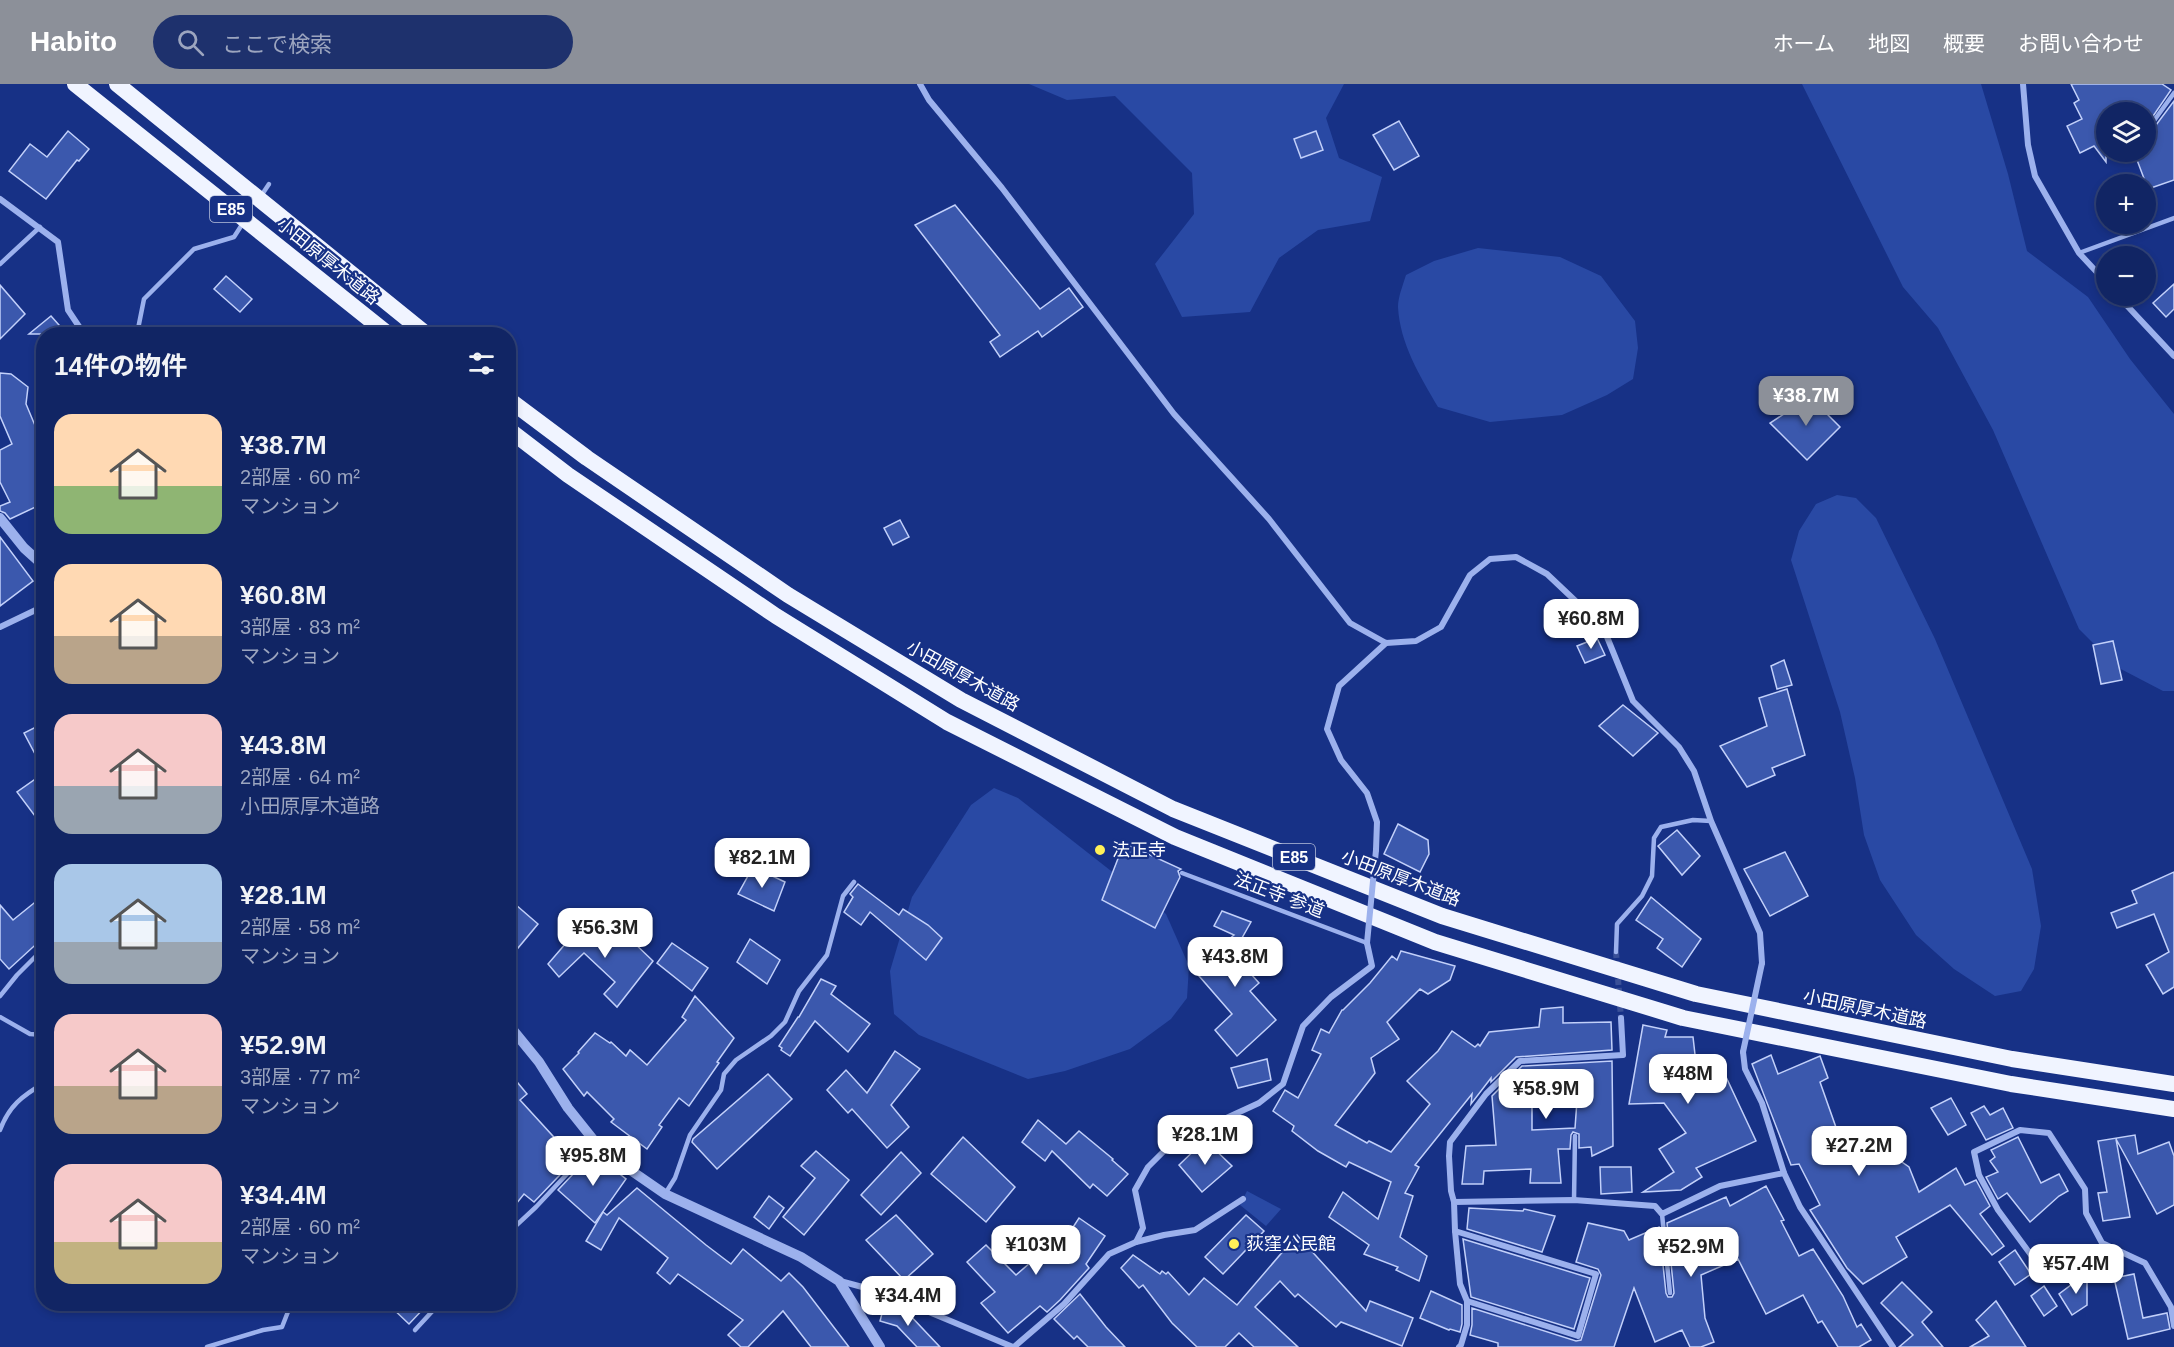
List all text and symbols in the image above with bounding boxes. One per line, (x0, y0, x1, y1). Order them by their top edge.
search box (153, 15, 573, 69)
text: Habito (30, 26, 117, 57)
icon: search (174, 26, 207, 59)
text: ここで検索 (222, 32, 332, 57)
text: ホーム (1773, 32, 1835, 55)
text: 地図 (1868, 32, 1910, 55)
text: 概要 (1943, 32, 1985, 55)
text: お問い合わせ (2018, 32, 2144, 55)
map controls (2096, 102, 2156, 306)
button: layers (2096, 102, 2156, 162)
button: + (2096, 174, 2156, 234)
road number: E85 (210, 196, 252, 222)
street label: 小田原厚木道路 (273, 214, 383, 308)
button: − (2096, 246, 2156, 306)
icon: filters (465, 347, 498, 380)
text: 14件の物件 (54, 351, 187, 381)
pin: ¥38.7M (1757, 376, 1855, 427)
text: ¥38.7M (1773, 384, 1839, 406)
text: ¥38.7M (240, 430, 327, 460)
icon: home (102, 438, 174, 510)
text: 2部屋 · 60 m² (240, 466, 360, 488)
text: マンション (240, 495, 340, 517)
text: ¥60.8M (240, 580, 327, 610)
icon: home (102, 588, 174, 660)
pin: ¥60.8M (1542, 599, 1640, 650)
text: ¥60.8M (1558, 607, 1624, 629)
text: 3部屋 · 83 m² (240, 616, 360, 638)
street label: 小田原厚木道路 (903, 637, 1023, 715)
text: マンション (240, 645, 340, 667)
text: ¥43.8M (240, 730, 327, 760)
icon: home (102, 738, 174, 810)
text: 2部屋 · 64 m² (240, 766, 360, 788)
text: 小田原厚木道路 (240, 795, 380, 817)
pin: ¥82.1M (713, 838, 811, 889)
place label: 法正寺 (1112, 840, 1166, 860)
marker: 法正寺 (1093, 843, 1107, 857)
road number: E85 (1273, 844, 1315, 870)
text: ¥82.1M (729, 846, 795, 868)
street label: 小田原厚木道路 (1339, 846, 1463, 910)
street label: 法正寺 参道 (1231, 869, 1327, 921)
text: ¥28.1M (240, 880, 327, 910)
icon: home (102, 888, 174, 960)
pin: ¥56.3M (556, 908, 654, 959)
text: 2部屋 · 58 m² (240, 916, 360, 938)
text: ¥56.3M (572, 916, 638, 938)
pin: ¥43.8M (1186, 937, 1284, 988)
text: マンション (240, 945, 340, 967)
text: ¥43.8M (1202, 945, 1268, 967)
street label: 小田原厚木道路 (1801, 986, 1929, 1032)
text: ¥52.9M (240, 1030, 327, 1060)
icon: home (102, 1038, 174, 1110)
pin: ¥48M (1652, 1054, 1724, 1105)
text: ¥48M (1663, 1062, 1713, 1084)
text: 3部屋 · 77 m² (240, 1066, 360, 1088)
pin: ¥58.9M (1497, 1069, 1595, 1120)
text: ¥58.9M (1513, 1077, 1579, 1099)
text: マンション (240, 1095, 340, 1117)
pin: ¥28.1M (1156, 1115, 1254, 1166)
text: ¥28.1M (1172, 1123, 1238, 1145)
pin: ¥27.2M (1810, 1126, 1908, 1177)
text: ¥27.2M (1826, 1134, 1892, 1156)
pin: ¥95.8M (544, 1136, 642, 1187)
text: ¥95.8M (560, 1144, 626, 1166)
text: ¥34.4M (240, 1180, 327, 1210)
icon: home (102, 1188, 174, 1260)
text: 2部屋 · 60 m² (240, 1216, 360, 1238)
pin: ¥103M (994, 1225, 1078, 1276)
pin: ¥52.9M (1642, 1227, 1740, 1278)
text: ¥103M (1005, 1233, 1067, 1255)
place label: 荻窪公民館 (1246, 1234, 1336, 1254)
text: ¥52.9M (1658, 1235, 1724, 1257)
marker: 荻窪公民館 (1227, 1237, 1241, 1251)
pin: ¥57.4M (2027, 1244, 2125, 1295)
text: マンション (240, 1245, 340, 1267)
text: ¥57.4M (2043, 1252, 2109, 1274)
pin: ¥34.4M (859, 1276, 957, 1327)
text: ¥34.4M (875, 1284, 941, 1306)

